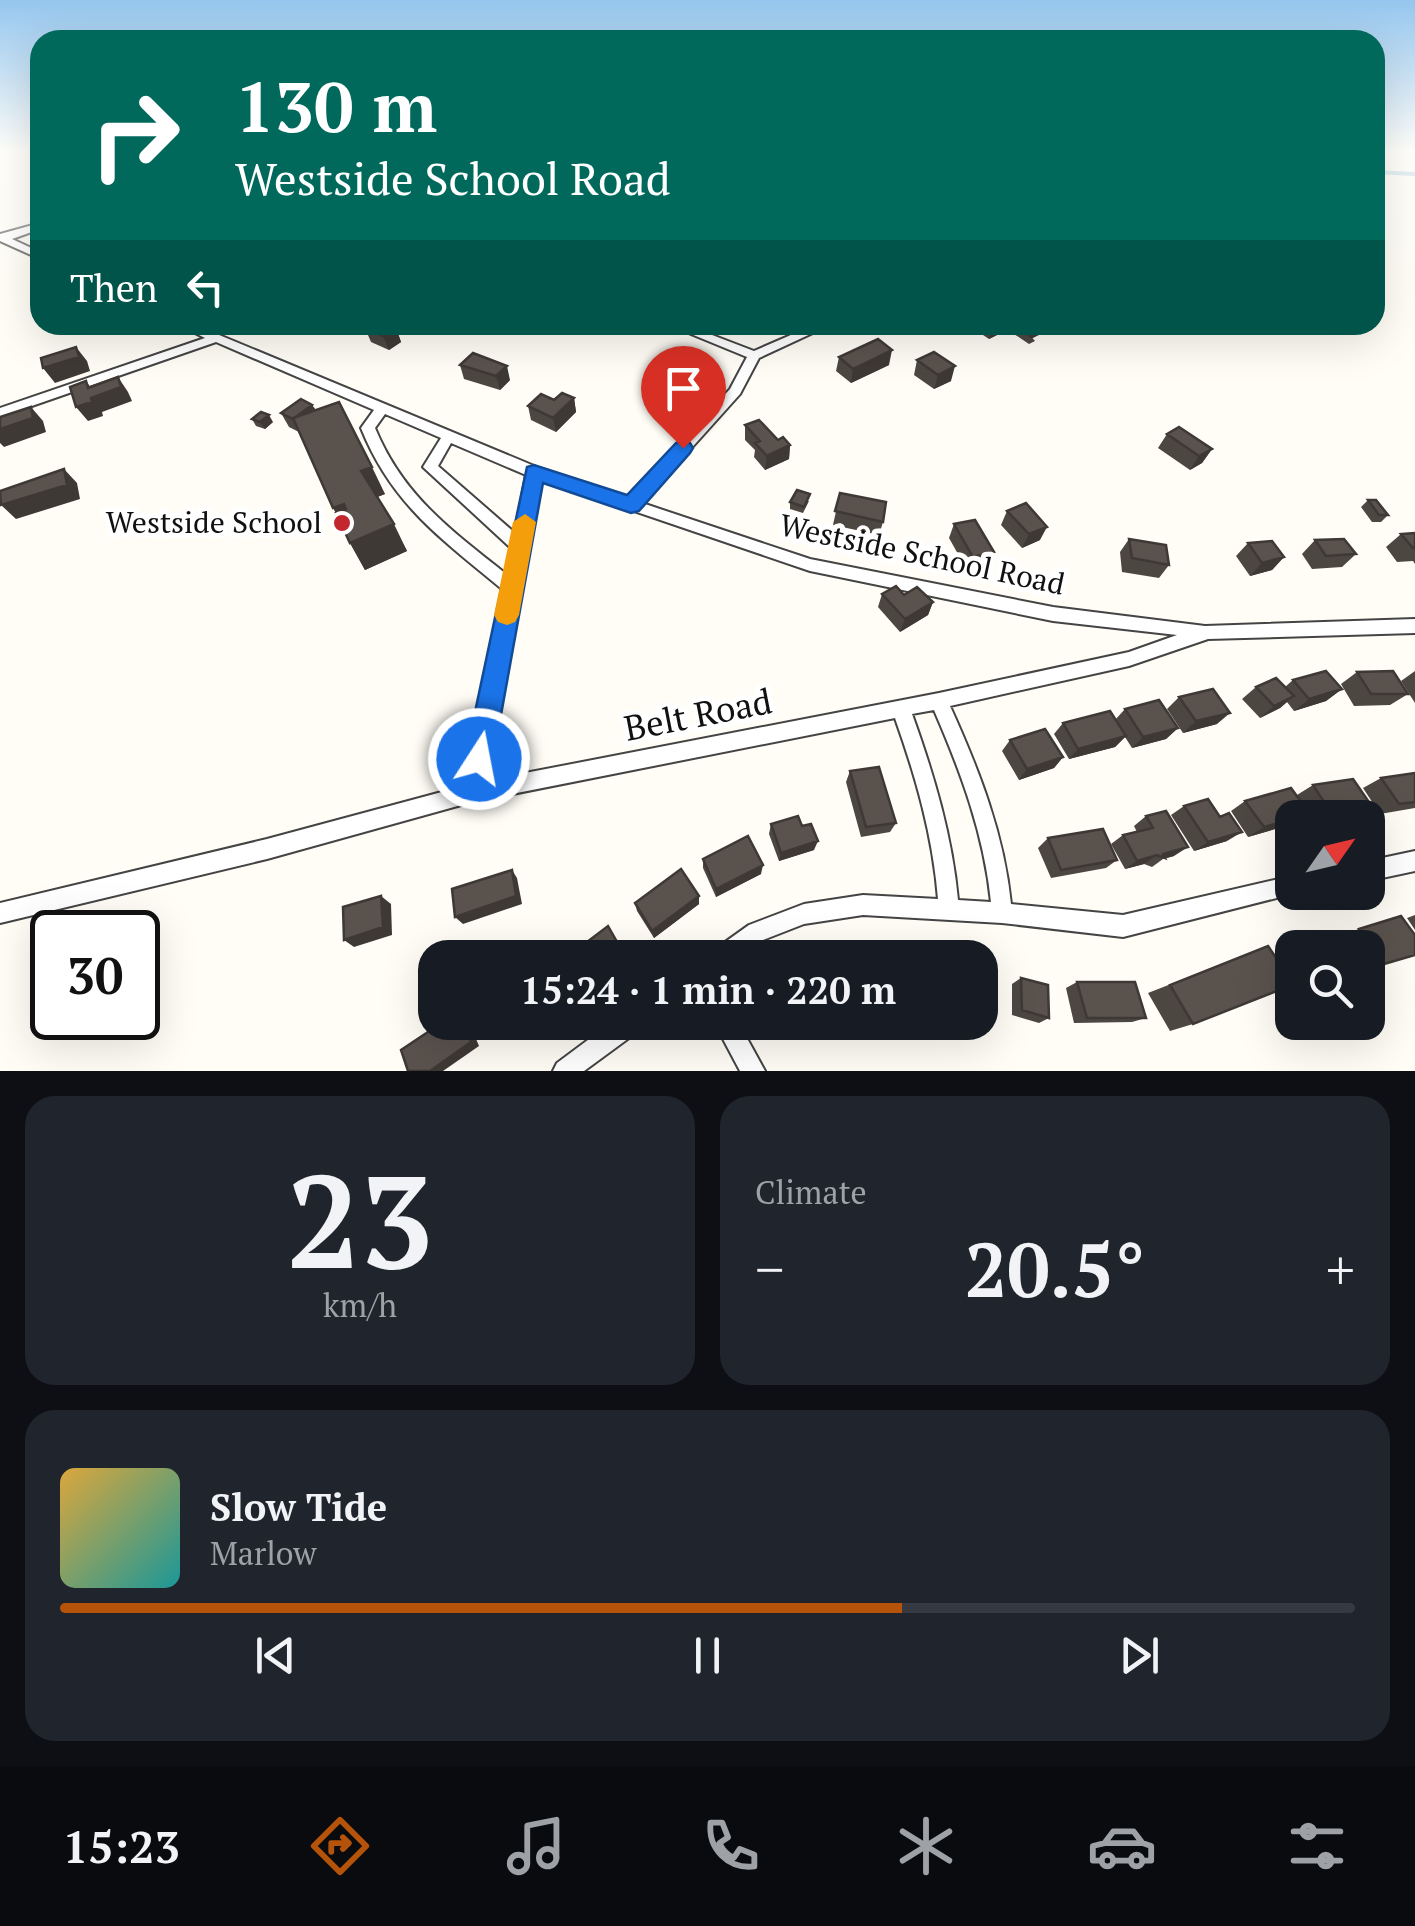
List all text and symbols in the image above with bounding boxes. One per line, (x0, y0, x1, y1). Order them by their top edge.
text: 130 m (235, 59, 437, 152)
icon: right (70, 70, 200, 200)
text: Westside School Road (235, 148, 671, 208)
icon: left (178, 260, 233, 315)
text: Then (70, 263, 158, 313)
pin (641, 346, 726, 449)
icon: arrive (656, 361, 711, 416)
place label: Westside School (106, 502, 322, 542)
street label: Westside School Road (776, 504, 1068, 604)
marker: Westside School (331, 512, 353, 534)
street label: Belt Road (620, 677, 775, 751)
position arrow (427, 707, 531, 811)
north arrow (1275, 800, 1385, 910)
map controls (1275, 800, 1385, 1040)
speed limit sign: 30 (30, 910, 160, 1040)
button: search (1275, 930, 1385, 1040)
text: 15:24 · 1 min · 220 m (520, 965, 896, 1015)
text: 23 (287, 1133, 433, 1305)
text: Climate (755, 1171, 867, 1213)
text: 20.5° (965, 1219, 1145, 1318)
text: − (755, 1232, 784, 1305)
text: + (1326, 1232, 1355, 1305)
text: km/h (323, 1284, 397, 1326)
text: Slow Tide (210, 1482, 387, 1532)
text: Marlow (210, 1532, 316, 1574)
icon: previous (248, 1628, 303, 1683)
icon: pause (680, 1628, 735, 1683)
icon: next (1112, 1628, 1167, 1683)
icon: directions (305, 1811, 375, 1881)
icon: music (501, 1811, 571, 1881)
icon: phone (696, 1811, 766, 1881)
icon: climate (891, 1811, 961, 1881)
icon: car (1087, 1811, 1157, 1881)
icon: filters (1282, 1811, 1352, 1881)
text: 15:23 (63, 1816, 180, 1876)

